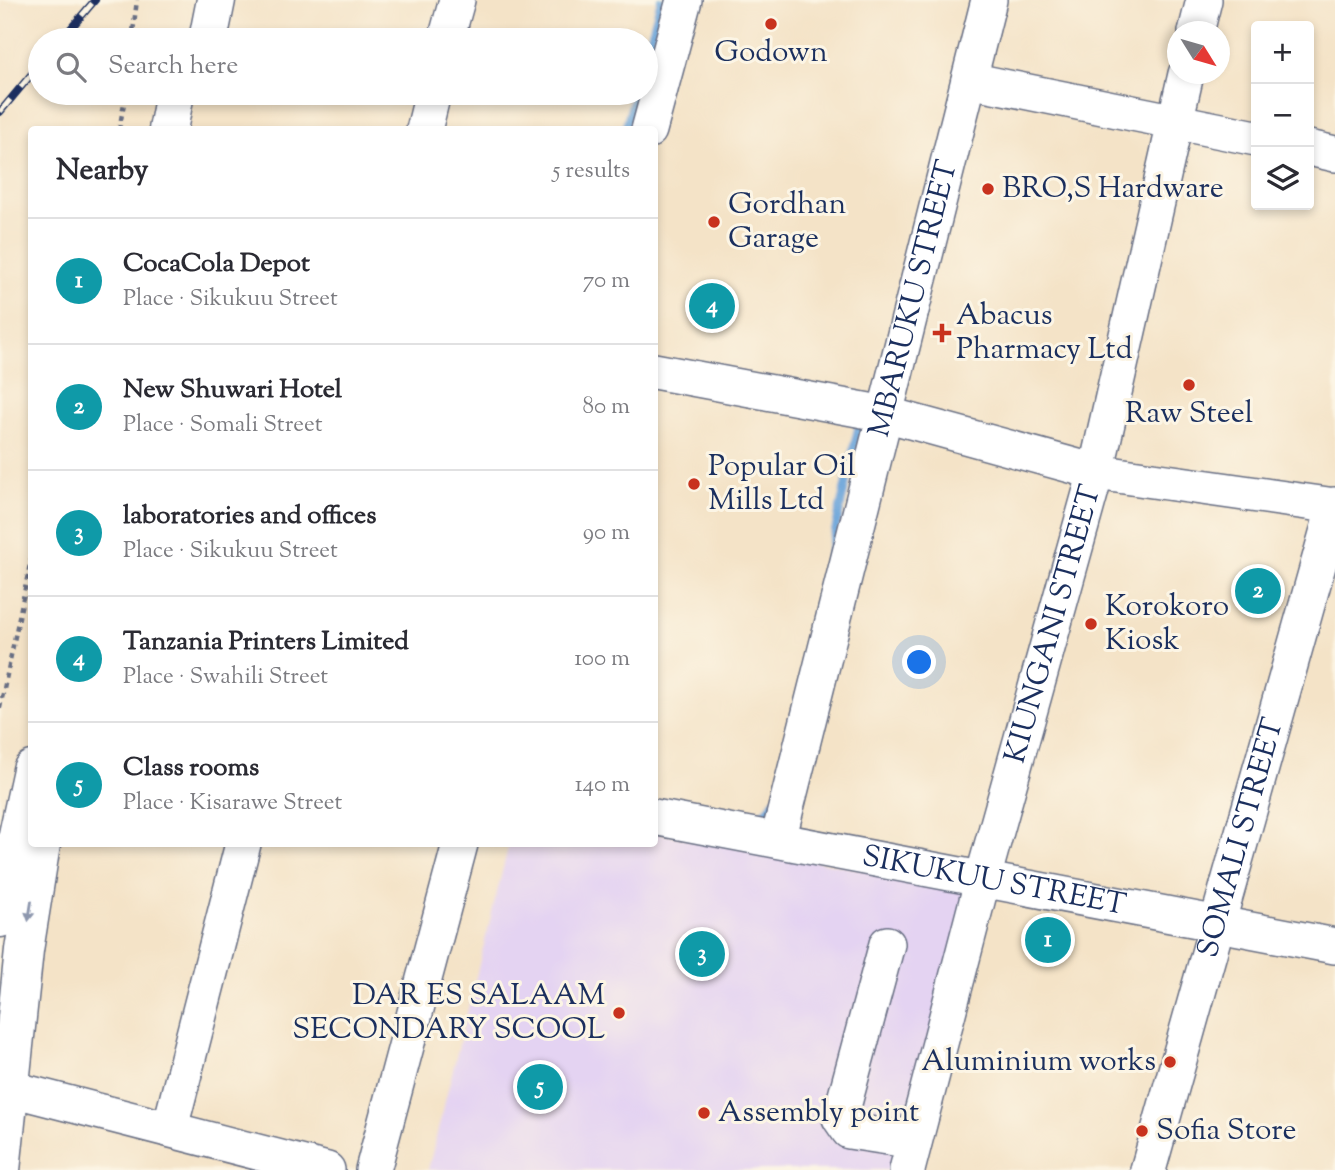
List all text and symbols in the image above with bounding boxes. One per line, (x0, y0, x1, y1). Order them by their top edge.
marker: Godown (763, 16, 779, 32)
north arrow (1167, 21, 1230, 84)
map controls (1251, 21, 1314, 210)
button: + (1251, 21, 1314, 84)
search box (28, 28, 658, 105)
place label: Godown (714, 32, 828, 75)
icon: search (52, 48, 90, 86)
text: Search here (108, 48, 238, 85)
button: − (1251, 84, 1314, 147)
button: layers (1251, 147, 1314, 210)
text: Nearby (56, 150, 148, 193)
text: 5 results (553, 155, 630, 188)
street label: MBARUKU STREET (858, 156, 969, 442)
place label: BRO,S Hardware (1002, 168, 1224, 211)
marker: BRO,S Hardware (980, 181, 996, 197)
place label: Gordhan Garage (728, 184, 847, 261)
marker: Gordhan Garage (706, 214, 722, 230)
text: CocaCola Depot (123, 246, 310, 283)
text: 1 (75, 265, 83, 298)
text: 70 m (583, 265, 630, 298)
pin: 4 (689, 280, 735, 332)
text: Place · Sikukuu Street (123, 283, 338, 316)
place label: Abacus Pharmacy Ltd (956, 295, 1133, 372)
marker: Abacus Pharmacy Ltd (934, 325, 950, 341)
text: New Shuwari Hotel (123, 372, 342, 409)
marker: Raw Steel (1181, 377, 1197, 393)
text: 2 (74, 391, 84, 424)
text: 80 m (582, 391, 630, 424)
place label: Raw Steel (1125, 393, 1253, 436)
text: Place · Somali Street (123, 409, 323, 442)
place label: Popular Oil Mills Ltd (708, 446, 856, 523)
marker: Popular Oil Mills Ltd (686, 476, 702, 492)
street label: KIUNGANI STREET (994, 480, 1113, 768)
text: laboratories and offices (123, 498, 376, 535)
text: 3 (74, 517, 84, 550)
text: 90 m (583, 517, 630, 550)
text: Place · Sikukuu Street (123, 535, 338, 568)
pin: 2 (1235, 565, 1281, 617)
place label: Korokoro Kiosk (1105, 586, 1229, 663)
marker: Korokoro Kiosk (1083, 616, 1099, 632)
text: Tanzania Printers Limited (123, 624, 409, 661)
text: 4 (73, 643, 85, 676)
text: 100 m (574, 643, 630, 676)
your location (902, 645, 936, 679)
text: Place · Swahili Street (123, 661, 328, 694)
street label: SOMALI STREET (1187, 713, 1296, 963)
text: Class rooms (123, 750, 259, 787)
text: 5 (75, 769, 83, 802)
text: 140 m (575, 769, 630, 802)
text: Place · Kisarawe Street (123, 787, 342, 820)
street label: SIKUKUU STREET (858, 835, 1129, 927)
one-way arrow (24, 900, 35, 922)
pin: 1 (1025, 914, 1071, 966)
pin: 3 (679, 928, 725, 980)
place label: DAR ES SALAAM SECONDARY SCOOL (292, 975, 605, 1052)
marker: DAR ES SALAAM SECONDARY SCOOL (611, 1005, 627, 1021)
place label: Aluminium works (921, 1041, 1156, 1084)
marker: Aluminium works (1162, 1054, 1178, 1070)
pin: 5 (517, 1061, 563, 1113)
place label: Assembly point (718, 1092, 919, 1135)
marker: Assembly point (696, 1105, 712, 1121)
place label: Sofia Store (1156, 1110, 1297, 1153)
marker: Sofia Store (1134, 1123, 1150, 1139)

